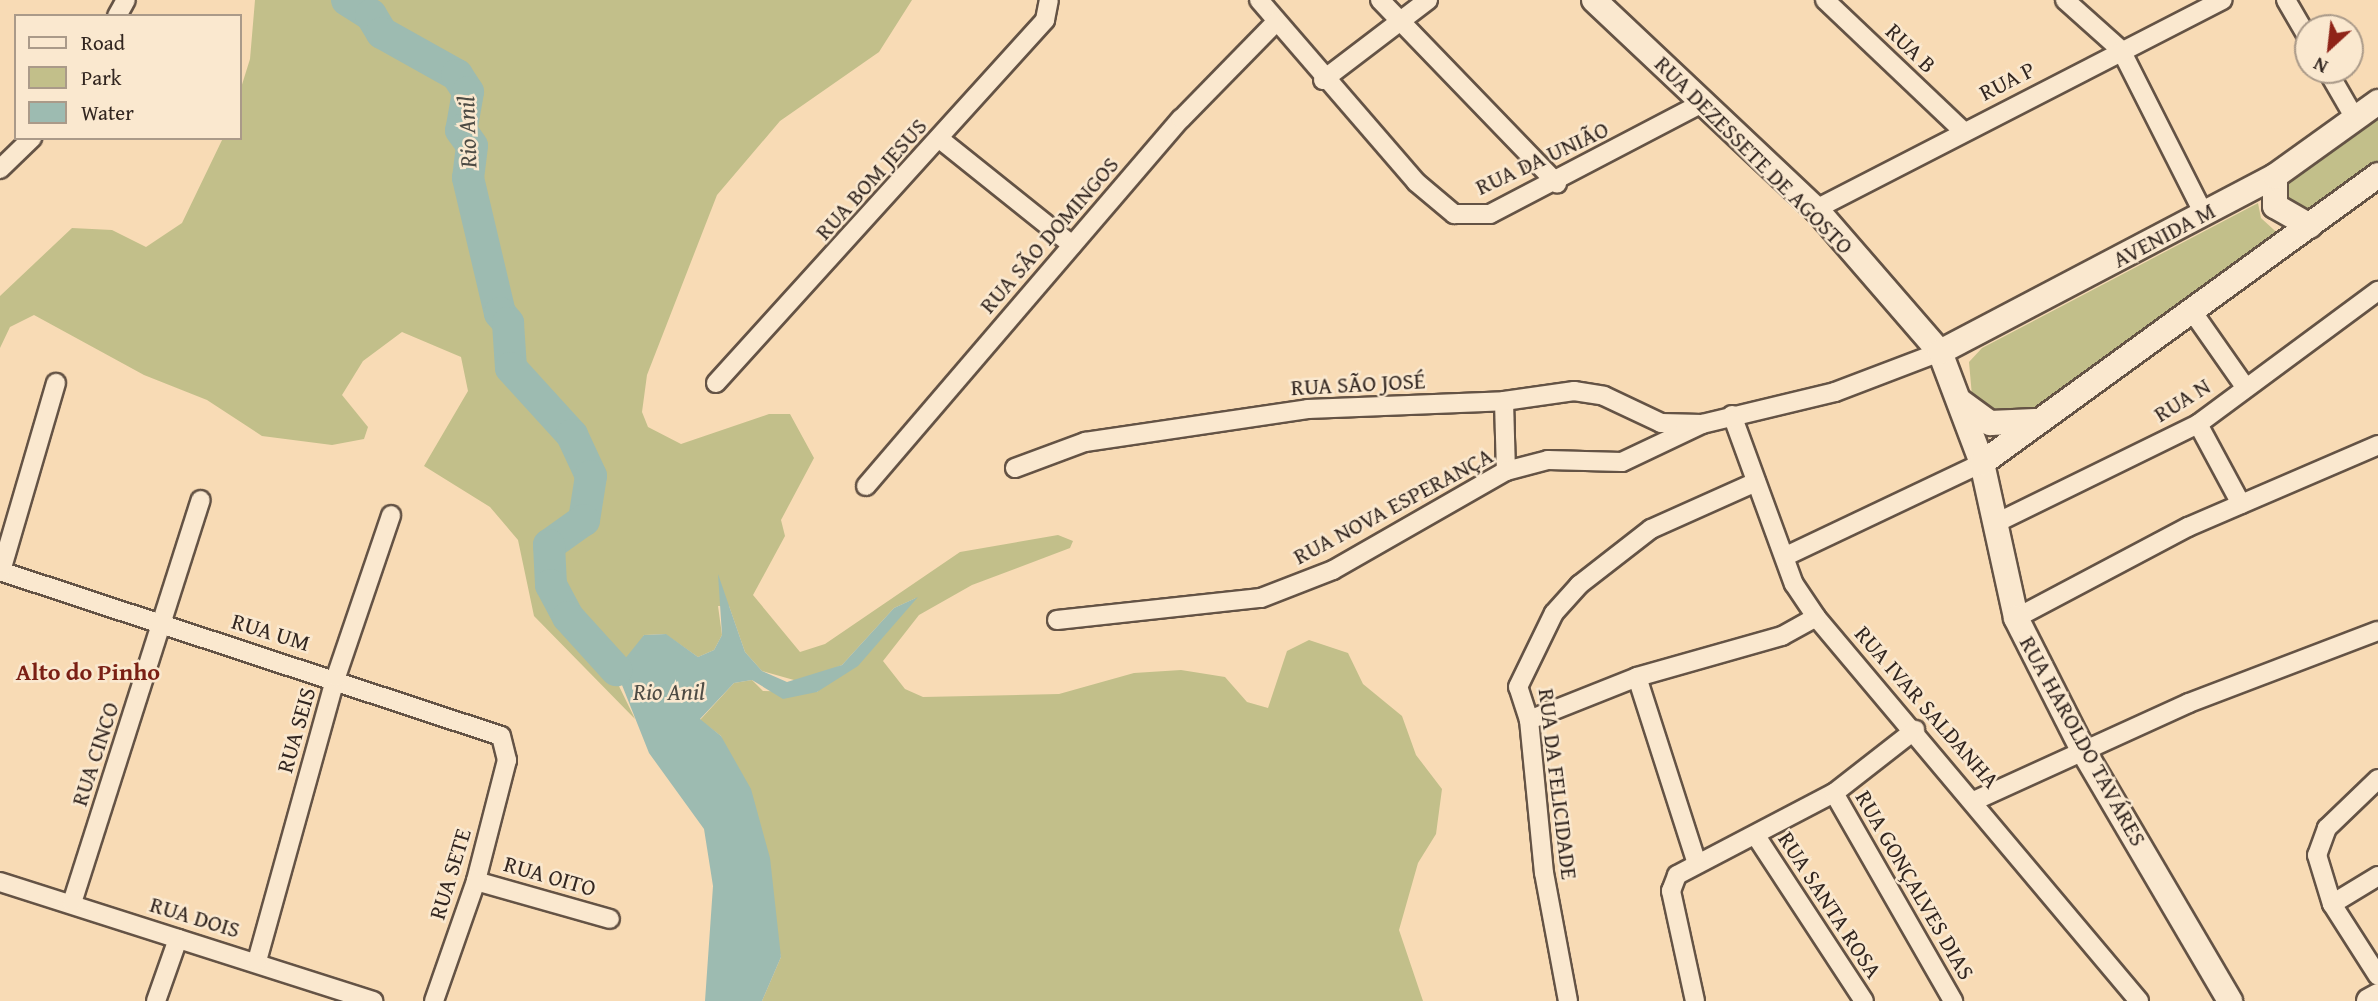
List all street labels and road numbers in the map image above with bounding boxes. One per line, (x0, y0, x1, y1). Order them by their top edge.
street label: RUA B (1880, 17, 1942, 79)
street label: RUA DEZESSETE DE AGOSTO (1649, 50, 1859, 260)
street label: RUA P (1975, 55, 2039, 107)
street label: RUA BOM JESUS (809, 113, 933, 245)
street label: RUA DA UNIÃO (1471, 115, 1613, 201)
street label: RUA SÃO DOMINGOS (974, 151, 1124, 319)
street label: AVENIDA M (2108, 196, 2220, 274)
street label: RUA SÃO JOSÉ (1290, 367, 1426, 401)
street label: RUA N (2149, 372, 2215, 428)
street label: RUA NOVA ESPERANÇA (1289, 442, 1497, 570)
street label: RUA UM (229, 607, 313, 657)
street label: RUA IVAR SALDANHA (1849, 620, 2005, 794)
street label: RUA HAROLDO TAVÁRES (2014, 631, 2152, 851)
street label: RUA SEIS (271, 684, 321, 776)
street label: RUA DA FELICIDADE (1533, 687, 1583, 881)
street label: RUA CINCO (65, 699, 125, 809)
street label: RUA GONÇALVES DIAS (1850, 786, 1980, 984)
street label: RUA SETE (423, 825, 477, 923)
street label: RUA SANTA ROSA (1772, 826, 1888, 984)
street label: RUA OITO (501, 850, 599, 902)
street label: RUA DOIS (147, 890, 243, 944)

